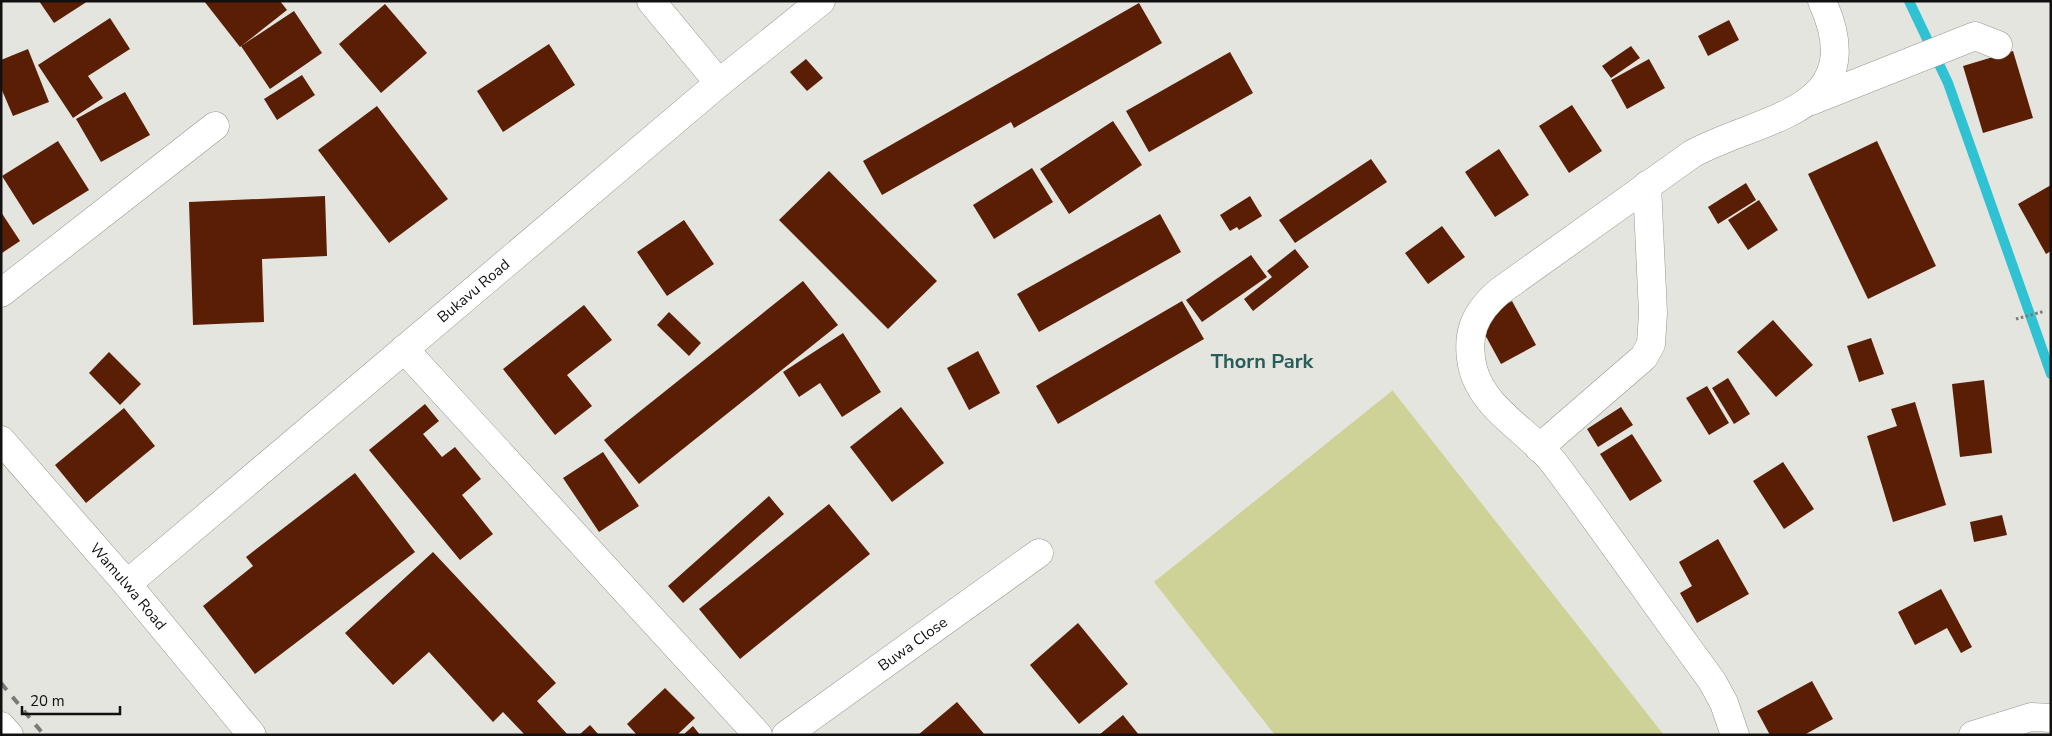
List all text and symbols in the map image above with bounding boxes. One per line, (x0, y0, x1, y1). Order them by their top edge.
street label: Bukavu Road (433, 254, 514, 327)
district label: Thorn Park (1211, 348, 1315, 375)
street label: Wamulwa Road (86, 539, 171, 634)
street label: Buwa Close (874, 612, 951, 676)
scale bar (22, 684, 120, 716)
text: 20 m (30, 691, 65, 711)

